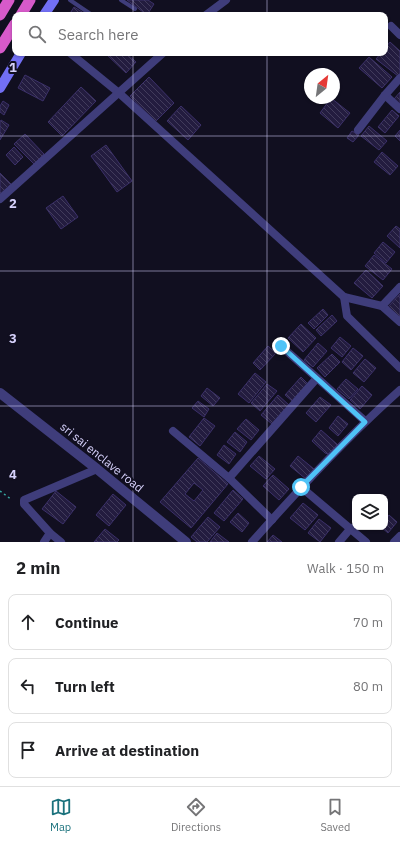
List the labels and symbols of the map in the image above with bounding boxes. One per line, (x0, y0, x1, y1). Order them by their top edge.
text: 1 (9, 59, 17, 76)
north arrow (304, 68, 340, 104)
text: 2 (9, 195, 17, 212)
text: 3 (9, 330, 17, 347)
route end (272, 337, 290, 355)
street label: sri sai enclave road (57, 419, 147, 495)
text: 4 (9, 466, 17, 483)
route start (292, 478, 310, 496)

